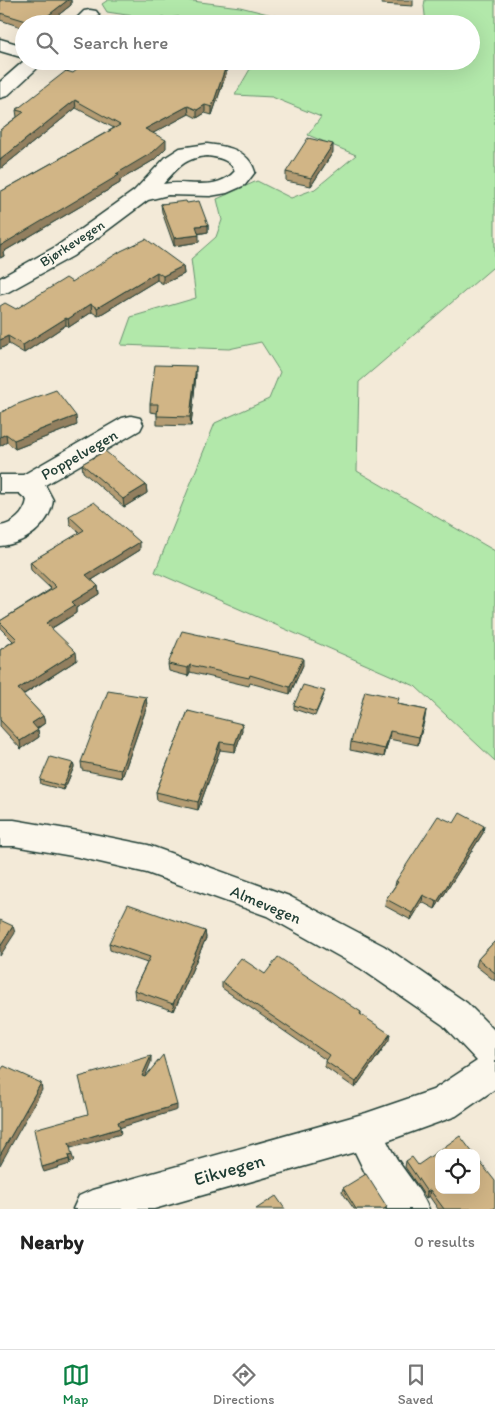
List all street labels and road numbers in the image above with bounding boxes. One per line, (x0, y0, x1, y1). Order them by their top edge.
street label: Bjørkevegen (37, 216, 108, 271)
street label: Poppelvegen (38, 425, 121, 484)
street label: Almevegen (228, 881, 304, 928)
street label: Eikvegen (191, 1148, 267, 1191)

